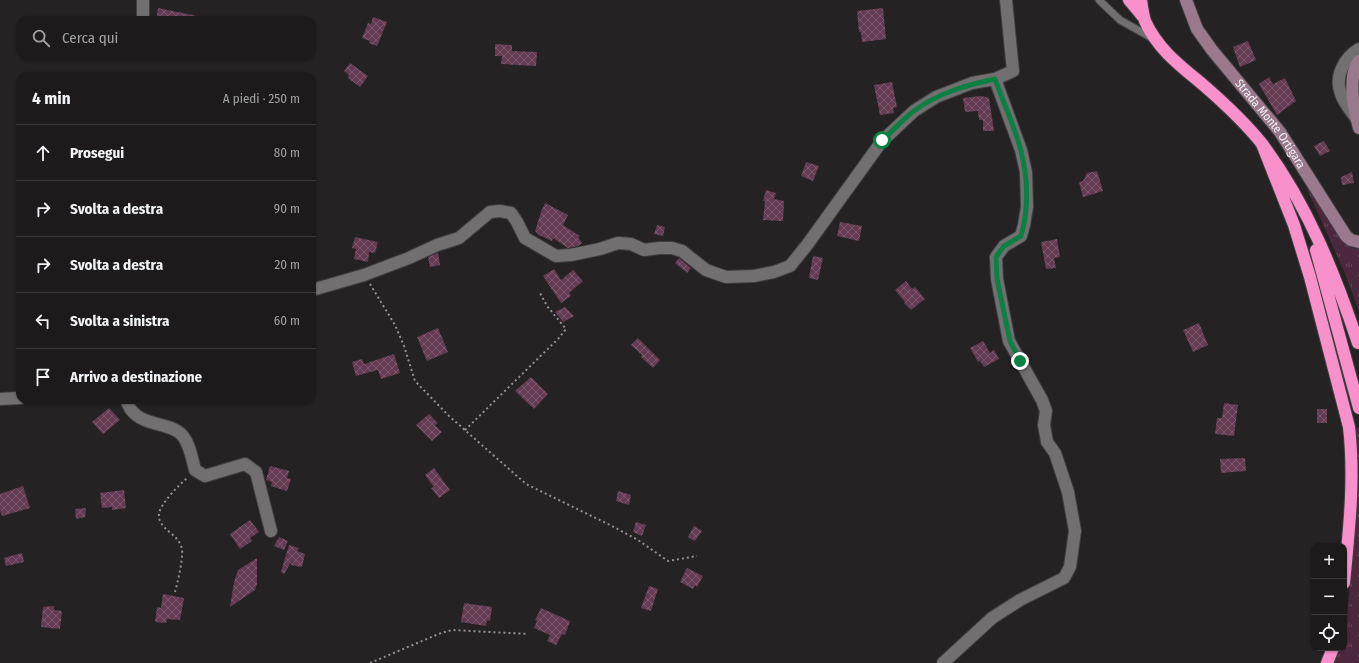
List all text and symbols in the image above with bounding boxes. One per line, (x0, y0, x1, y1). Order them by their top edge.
search box (16, 16, 316, 60)
icon: search (30, 27, 52, 49)
text: Cerca qui (62, 29, 118, 47)
street label: Strada Monte Ortigara (1232, 76, 1308, 171)
text: 4 min (32, 88, 71, 109)
text: A piedi · 250 m (223, 91, 300, 106)
route start (873, 131, 891, 149)
icon: ahead (32, 142, 54, 164)
text: Prosegui (70, 144, 124, 162)
text: 80 m (274, 145, 300, 160)
icon: right (32, 198, 54, 220)
text: Svolta a destra (70, 200, 163, 218)
text: 90 m (274, 201, 300, 216)
icon: right (32, 254, 54, 276)
text: Svolta a destra (70, 256, 163, 274)
text: 20 m (274, 257, 300, 272)
icon: left (32, 310, 54, 332)
text: Svolta a sinistra (70, 312, 170, 330)
text: 60 m (274, 313, 300, 328)
route end (1011, 352, 1029, 370)
icon: arrive (32, 366, 54, 388)
text: Arrivo a destinazione (70, 368, 202, 386)
map controls (1311, 543, 1347, 651)
button: + (1311, 543, 1347, 579)
button: − (1311, 579, 1347, 615)
button: locate (1311, 615, 1347, 651)

